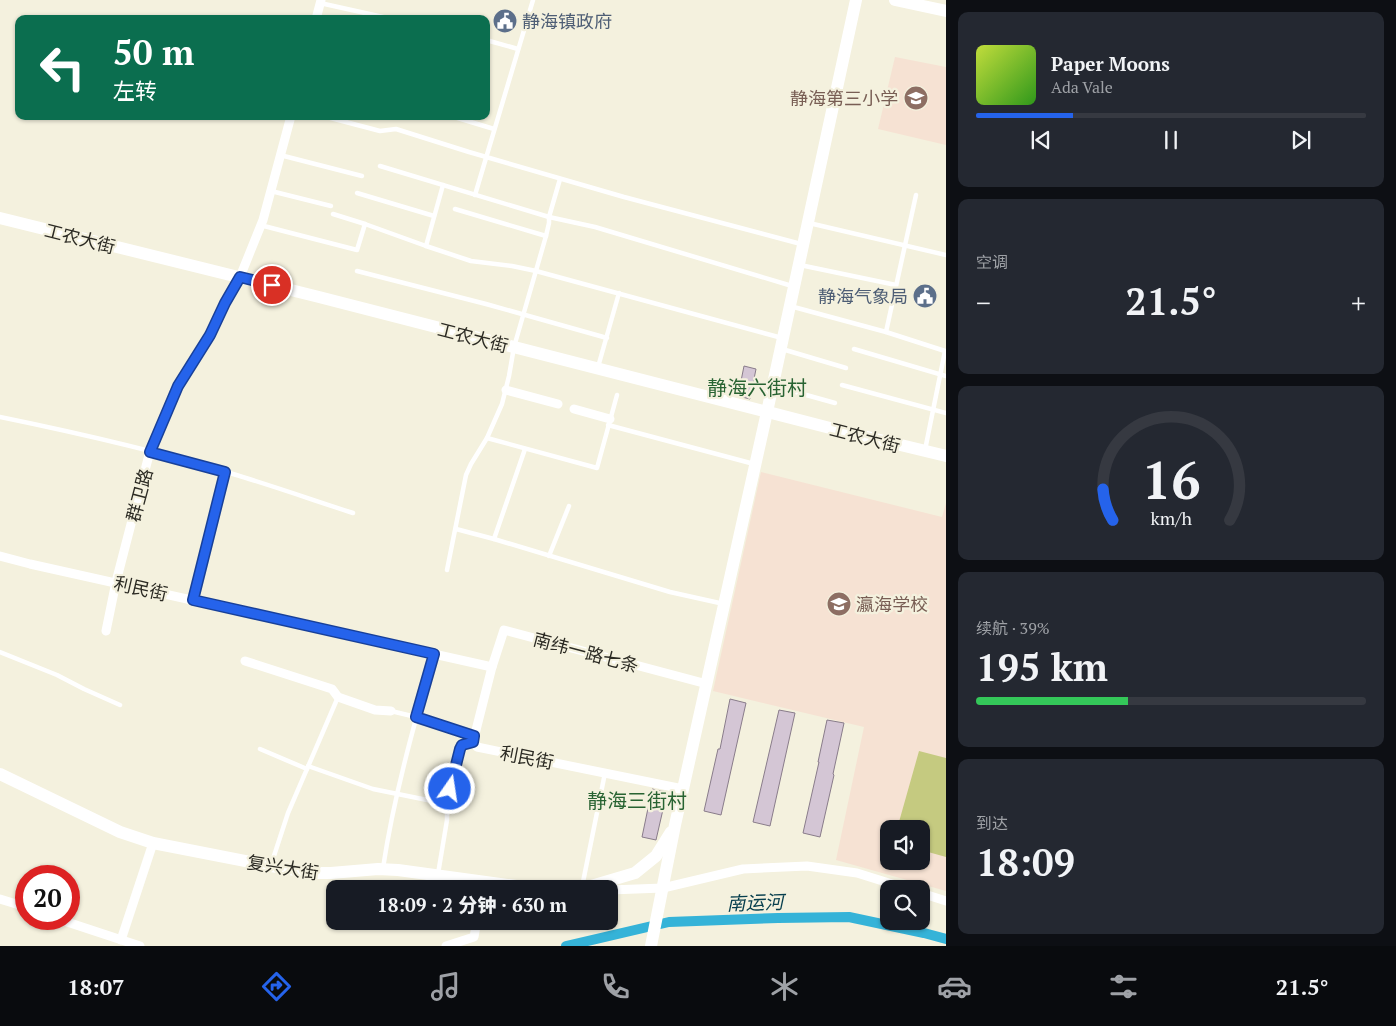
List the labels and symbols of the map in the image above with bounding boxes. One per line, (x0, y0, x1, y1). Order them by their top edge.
public building icon: 静海镇政府 (492, 8, 518, 34)
place label: 静海镇政府 (522, 9, 612, 33)
school or university icon: 静海第三小学 (903, 85, 929, 111)
place label: 静海第三小学 (790, 86, 898, 110)
street label: 工农大街 (42, 218, 118, 258)
pin (251, 264, 293, 306)
public building icon: 静海气象局 (912, 283, 938, 309)
place label: 静海气象局 (818, 284, 908, 308)
street label: 工农大街 (435, 317, 511, 357)
district label: 静海六街村 (707, 374, 807, 401)
street label: 工农大街 (827, 417, 903, 457)
street label: 群卫路 (120, 466, 158, 524)
street label: 利民街 (112, 570, 170, 606)
school or university icon: 瀛海学校 (826, 591, 852, 617)
place label: 瀛海学校 (856, 592, 928, 616)
street label: 南纬一路七条 (531, 626, 641, 678)
street label: 利民街 (498, 740, 556, 774)
position arrow (423, 762, 475, 814)
district label: 静海三街村 (587, 787, 687, 814)
street label: 复兴大街 (246, 850, 320, 884)
speed limit sign: 20 (15, 865, 80, 930)
water label: 南运河 (726, 888, 788, 915)

